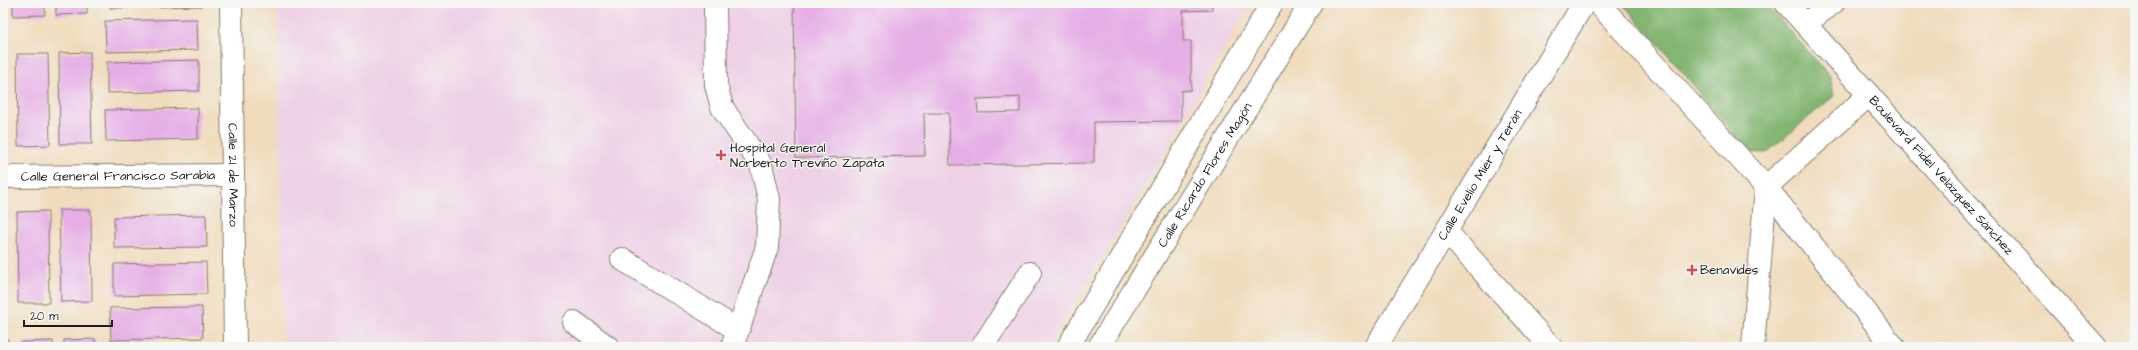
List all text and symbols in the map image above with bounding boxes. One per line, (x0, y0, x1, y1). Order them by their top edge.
street label: Boulevard Fidel Velázquez Sánchez (1865, 92, 2018, 259)
street label: Calle Ricardo Flores Magón (1154, 99, 1257, 251)
street label: Calle Evelio Mier y Terán (1433, 106, 1527, 244)
street label: Calle 21 de Marzo (223, 123, 243, 228)
place label: Hospital General Norberto Treviño Zapata (730, 139, 885, 172)
marker: Hospital General Norberto Treviño Zapata (715, 149, 727, 161)
street label: Calle General Francisco Sarabia (21, 166, 216, 186)
place label: Benavides (1700, 261, 1759, 279)
marker: Benavides (1687, 265, 1697, 275)
scale bar (24, 302, 112, 328)
text: 20 m (30, 308, 59, 325)

